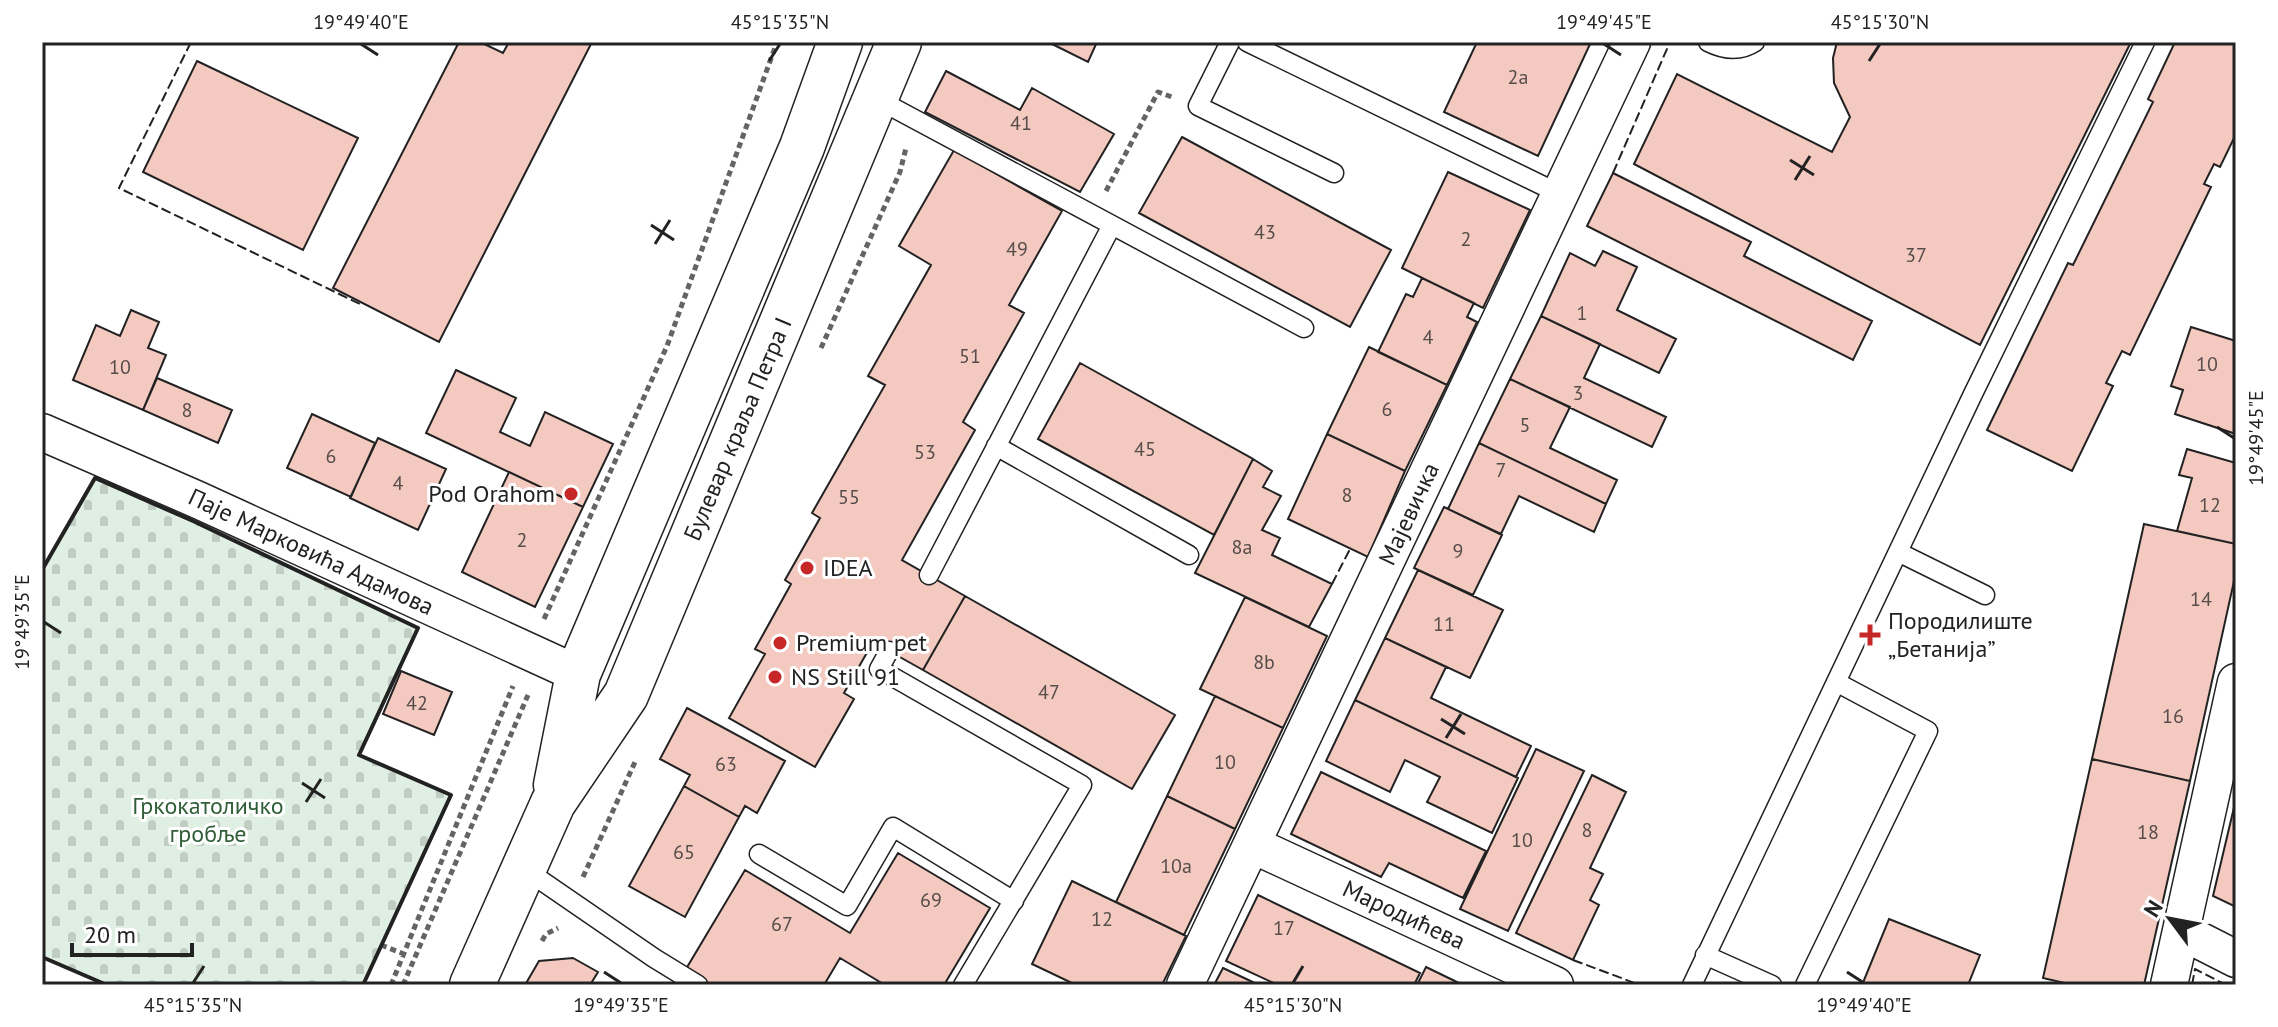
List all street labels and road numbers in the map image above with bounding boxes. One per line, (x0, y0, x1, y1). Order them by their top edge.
street label: Булевар краља Петра I (676, 312, 799, 545)
street label: Мајевичка (1371, 458, 1446, 570)
street label: Паје Марковића Адамова (183, 481, 439, 622)
street label: Мародићева (1338, 873, 1471, 956)

